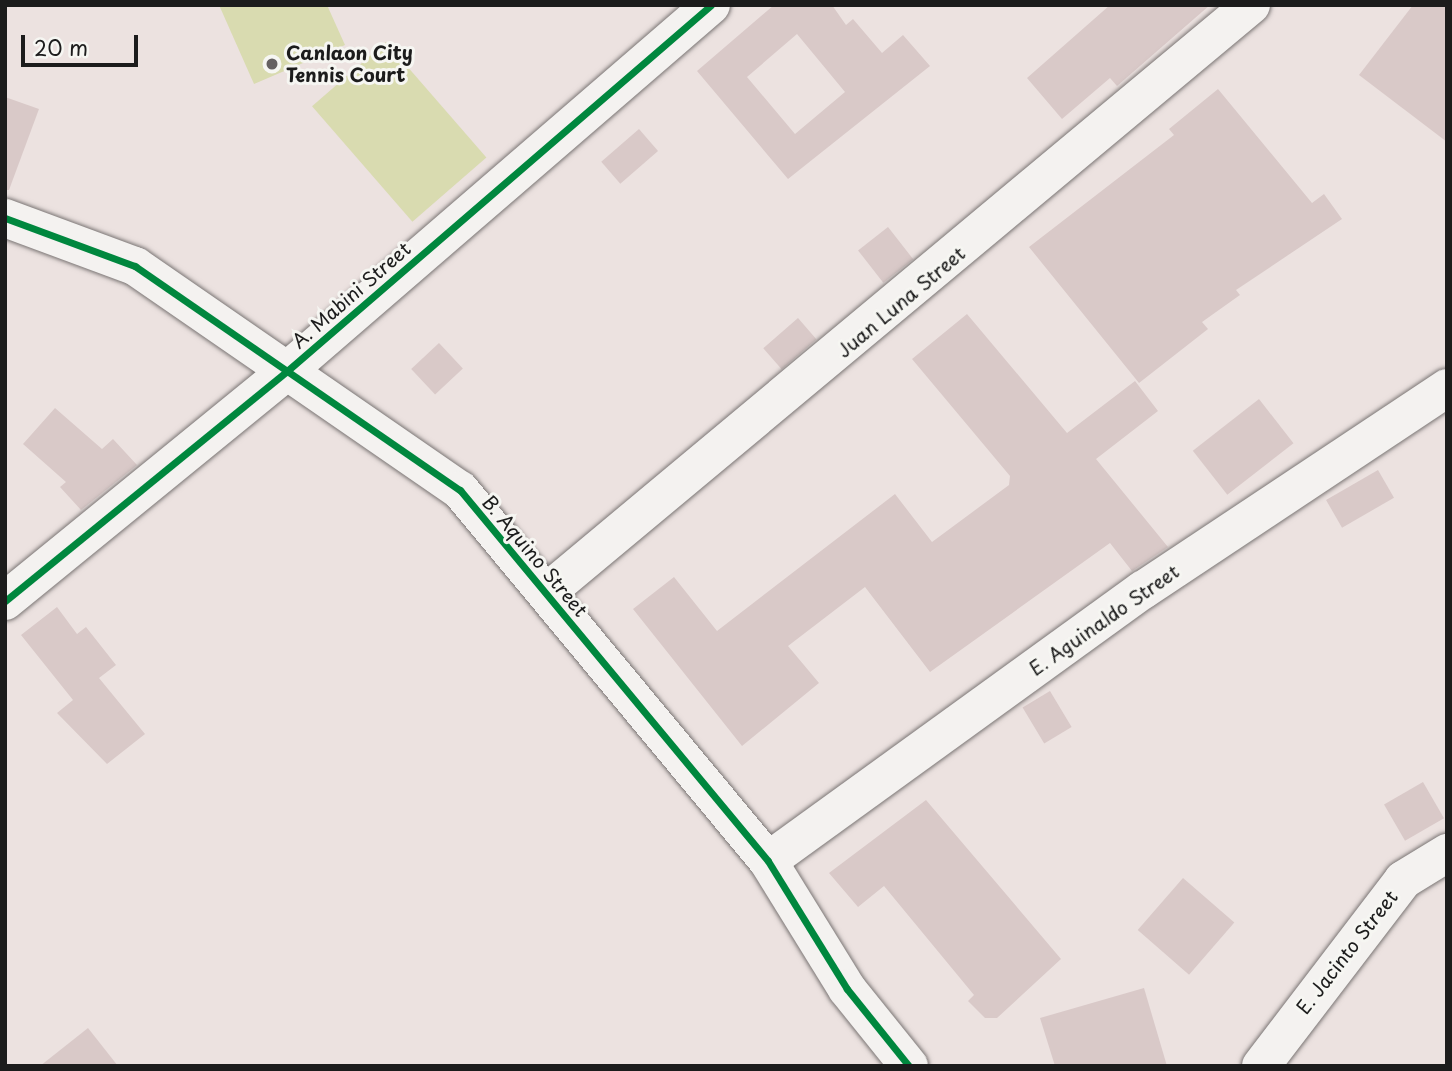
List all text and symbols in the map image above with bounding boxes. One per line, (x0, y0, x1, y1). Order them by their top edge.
scale bar (24, 21, 142, 65)
text: 20 m (34, 31, 88, 63)
place label: Canlaon City Tennis Court (286, 42, 413, 86)
marker: Canlaon City Tennis Court (264, 56, 280, 72)
street label: A. Mabini Street (287, 237, 415, 353)
street label: Juan Luna Street (833, 242, 969, 362)
street label: B. Aquino Street (478, 491, 592, 621)
street label: E. Aguinaldo Street (1024, 560, 1184, 680)
street label: E. Jacinto Street (1291, 885, 1403, 1019)

